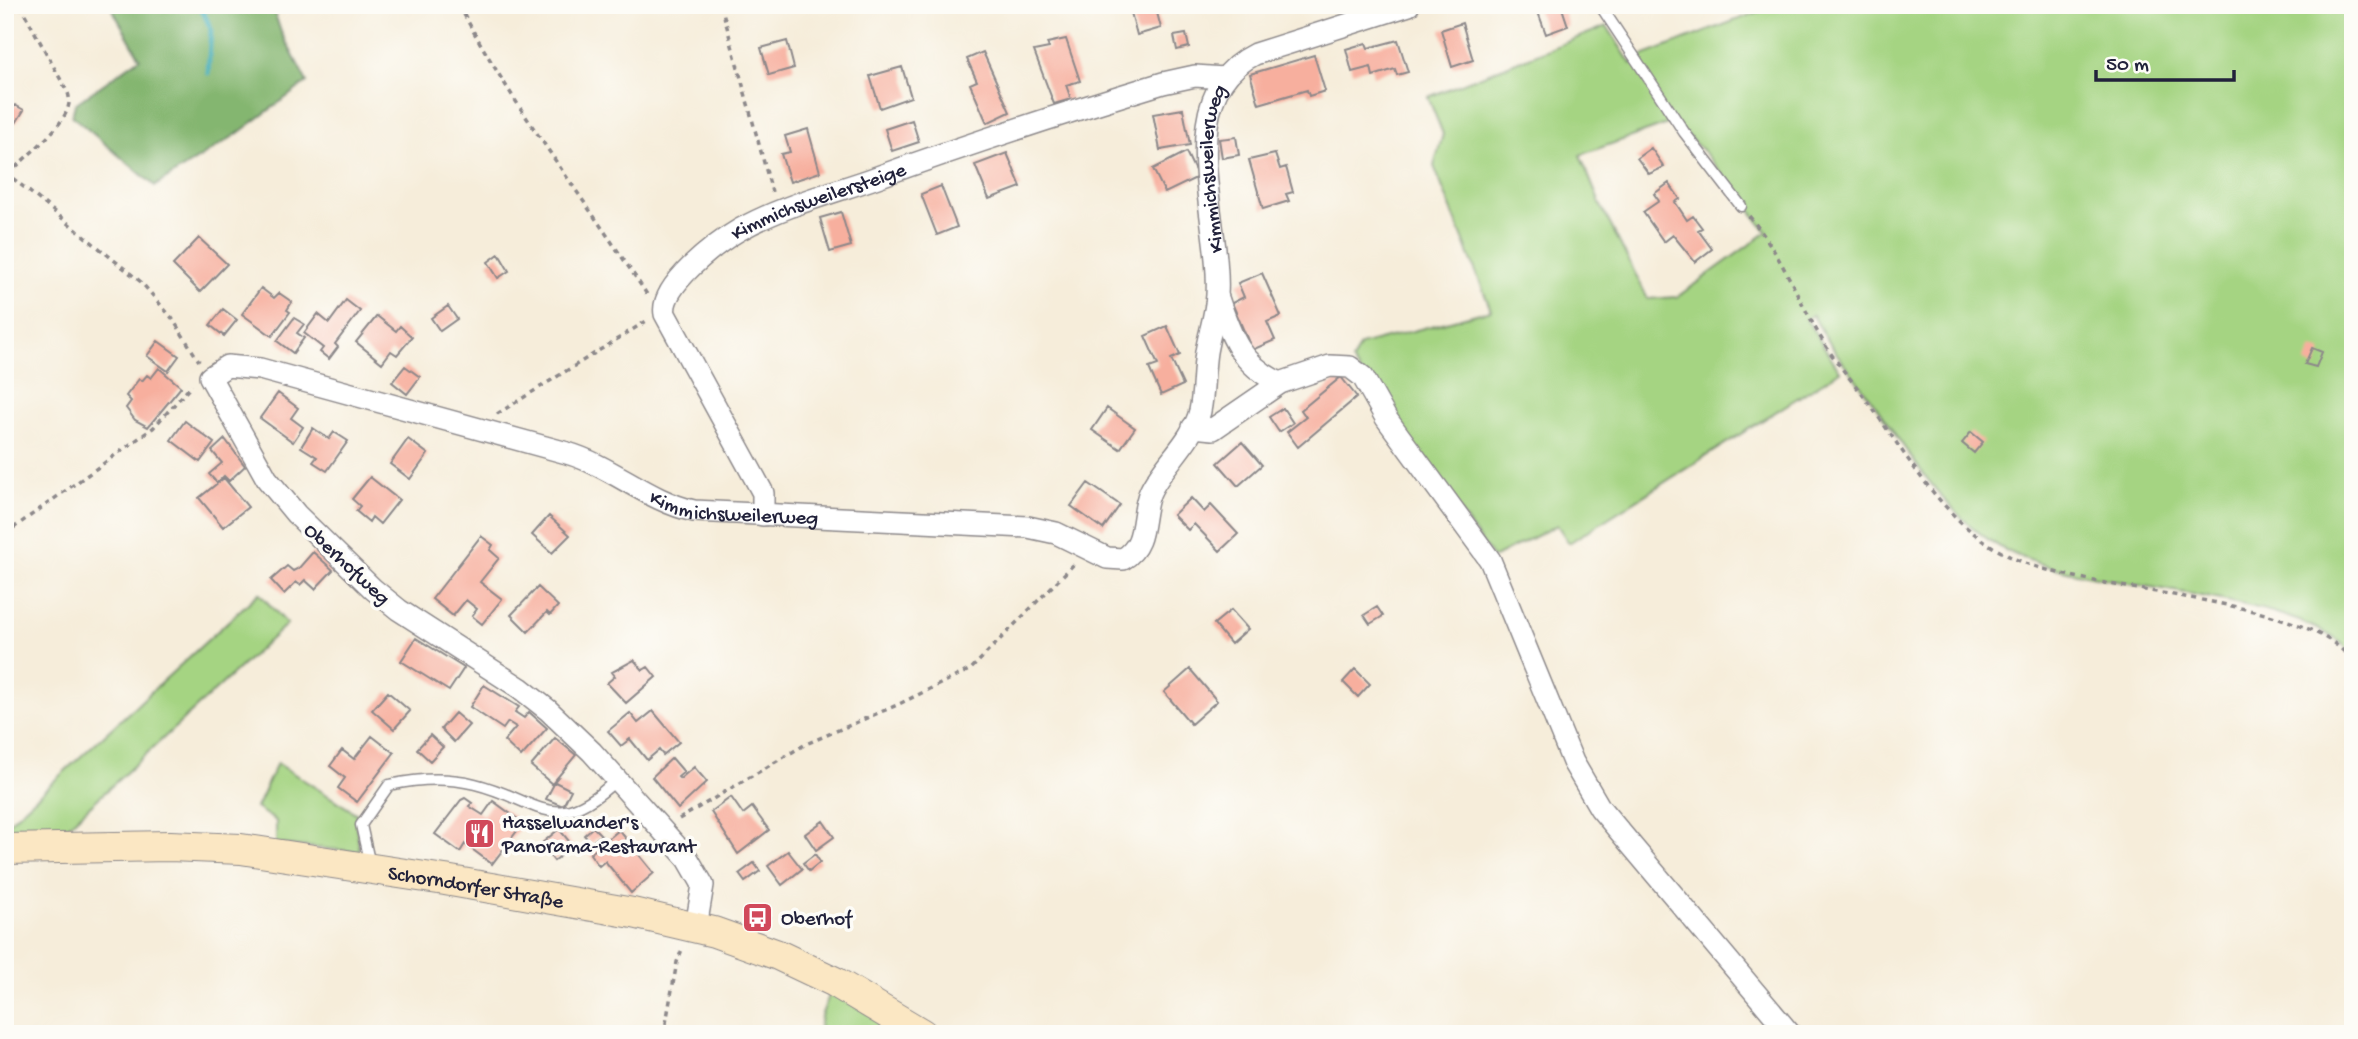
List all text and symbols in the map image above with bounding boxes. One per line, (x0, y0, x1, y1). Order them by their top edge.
scale bar (2096, 38, 2234, 82)
text: 50 m (2106, 54, 2149, 79)
street label: Kimmichsweilerweg (1196, 81, 1234, 254)
street label: Kimmichsweilersteige (727, 158, 911, 248)
street label: Kimmichsweilerweg (644, 487, 819, 533)
street label: Oberhofweg (297, 519, 394, 612)
place label: Hasselwander's Panorama-Restaurant (501, 812, 698, 861)
restaurant icon: Hasselwander's Panorama-Restaurant (462, 816, 496, 850)
street label: Schorndorfer Straße (386, 862, 566, 917)
bus stop icon: Oberhof (741, 900, 775, 934)
place label: Oberhof (781, 908, 853, 933)

